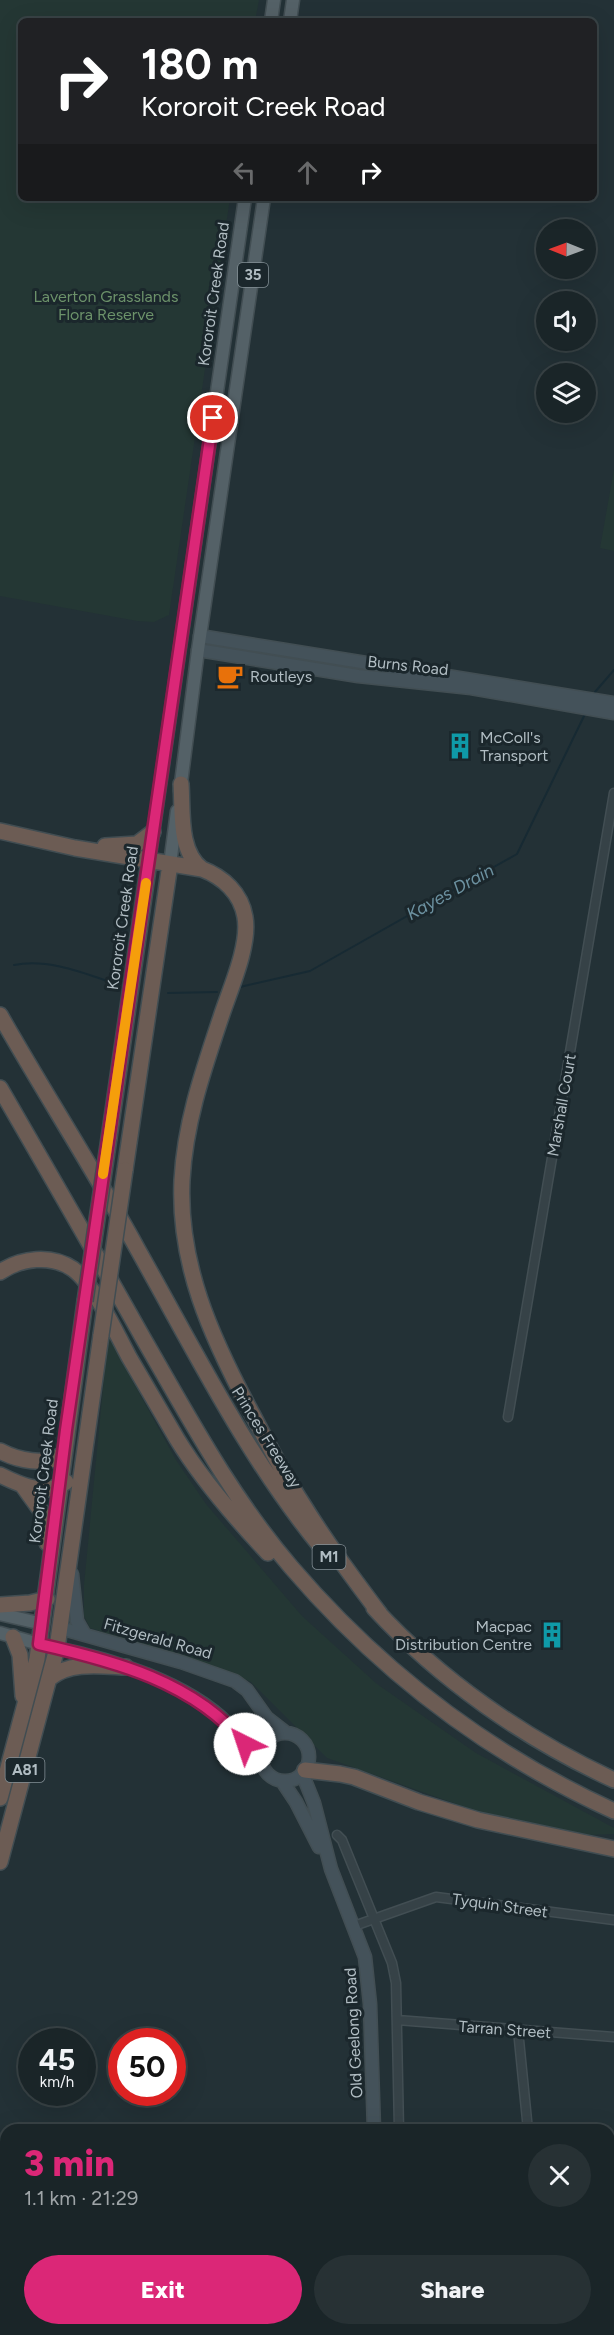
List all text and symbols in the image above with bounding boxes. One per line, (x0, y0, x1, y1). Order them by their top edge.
text: 180 m (141, 39, 258, 90)
icon: right (42, 42, 120, 120)
text: Kororoit Creek Road (141, 90, 386, 123)
icon: left (228, 156, 261, 189)
icon: ahead (291, 156, 324, 189)
icon: right (354, 156, 387, 189)
north arrow (536, 219, 596, 279)
map controls (536, 219, 596, 423)
street label: Kororoit Creek Road (194, 221, 233, 367)
road number: 35 (238, 263, 268, 287)
park label: Laverton Grasslands Flora Reserve (34, 287, 178, 324)
button: sound (536, 291, 596, 351)
button: layers (536, 363, 596, 423)
pin (187, 392, 238, 443)
icon: arrive (196, 401, 229, 434)
street label: Burns Road (367, 652, 449, 679)
cafe icon: Routleys (215, 661, 245, 691)
place label: Routleys (250, 667, 312, 686)
place label: McColl's Transport (480, 728, 548, 765)
building icon: McColl's Transport (445, 731, 475, 761)
street label: Kororoit Creek Road (103, 845, 142, 991)
water label: Kayes Drain (402, 859, 498, 925)
street label: Marshall Court (543, 1052, 580, 1158)
street label: Princes Freeway (228, 1383, 306, 1492)
street label: Kororoit Creek Road (25, 1398, 62, 1544)
road number: M1 (312, 1545, 346, 1569)
street label: Fitzgerald Road (102, 1614, 214, 1663)
place label: Macpac Distribution Centre (395, 1617, 532, 1654)
building icon: Macpac Distribution Centre (537, 1620, 567, 1650)
position arrow (213, 1712, 277, 1776)
road number: A81 (6, 1758, 44, 1782)
street label: Tyquin Street (451, 1889, 549, 1922)
street label: Old Geelong Road (341, 1967, 366, 2099)
street label: Tarran Street (458, 2017, 552, 2042)
speed limit sign: 50 (108, 2028, 186, 2106)
text: 45 (39, 2041, 75, 2078)
text: km/h (40, 2073, 74, 2091)
text: 3 min (24, 2142, 115, 2185)
button: close (528, 2144, 591, 2207)
text: 1.1 km · 21:29 (24, 2186, 138, 2210)
button: Exit (24, 2255, 302, 2324)
button: Share (314, 2255, 591, 2324)

